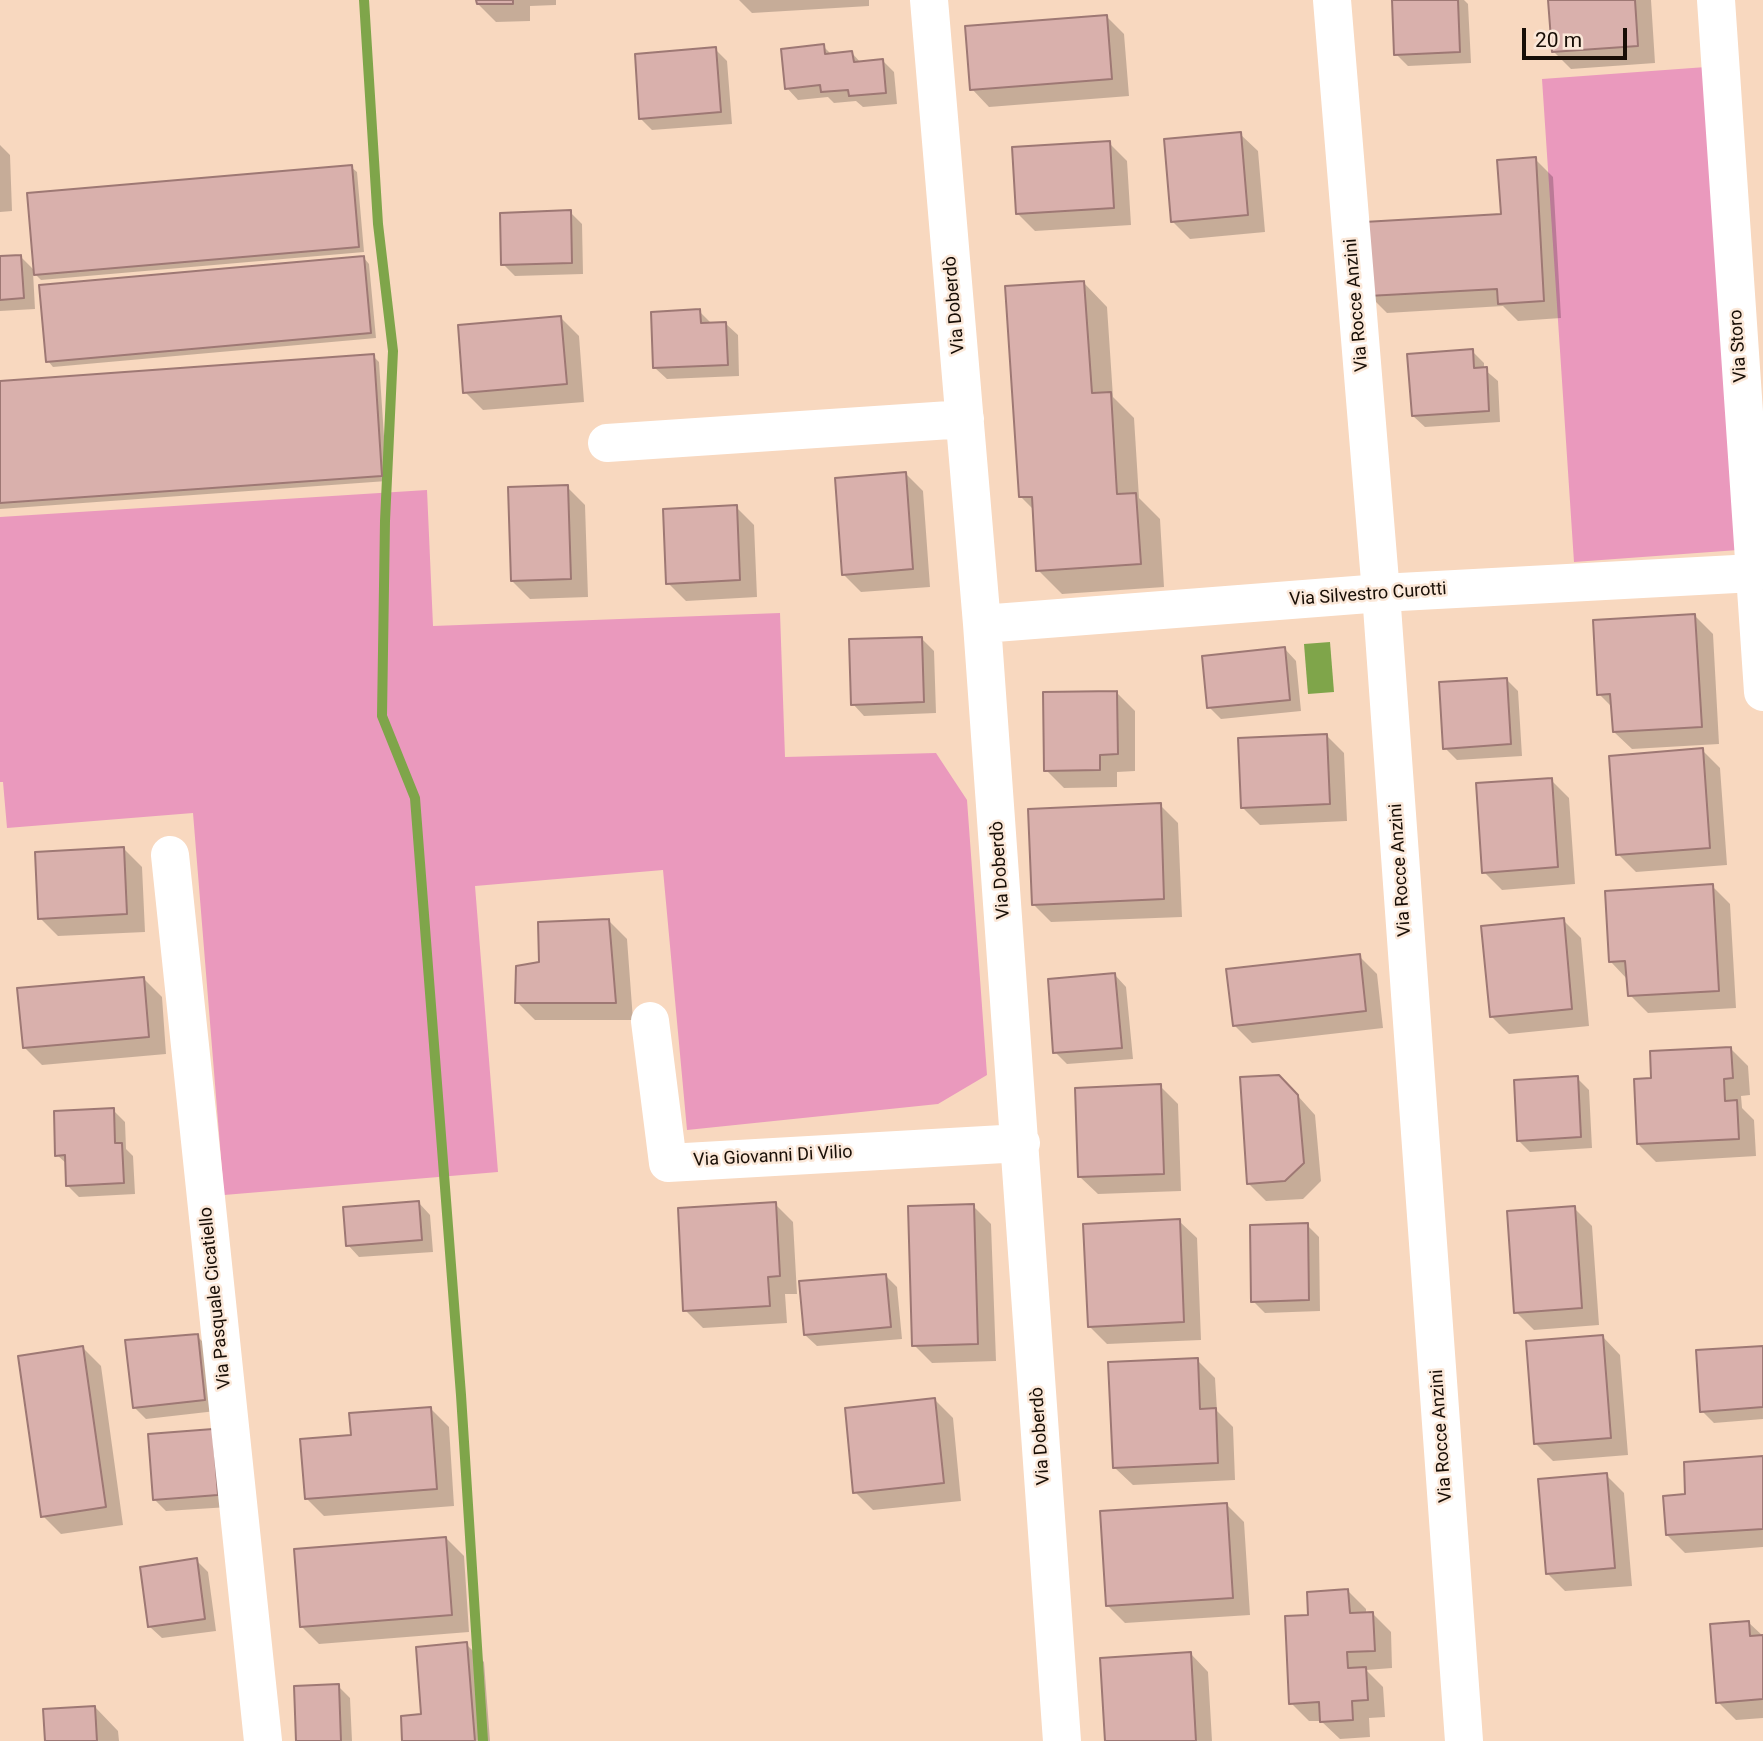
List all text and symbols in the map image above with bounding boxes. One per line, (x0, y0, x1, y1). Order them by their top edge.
scale bar (1525, 14, 1630, 58)
text: 20 m (1535, 28, 1582, 52)
street label: Via Rocce Anzini (1340, 238, 1374, 372)
street label: Via Doberdò (940, 255, 970, 355)
street label: Via Storo (1726, 309, 1752, 383)
street label: Via Silvestro Curotti (1289, 579, 1447, 611)
street label: Via Rocce Anzini (1386, 803, 1416, 937)
street label: Via Doberdò (987, 820, 1015, 920)
street label: Via Giovanni Di Vilio (693, 1142, 853, 1172)
street label: Via Pasquale Cicatiello (196, 1206, 236, 1390)
street label: Via Rocce Anzini (1427, 1369, 1457, 1503)
street label: Via Doberdò (1027, 1386, 1055, 1486)

